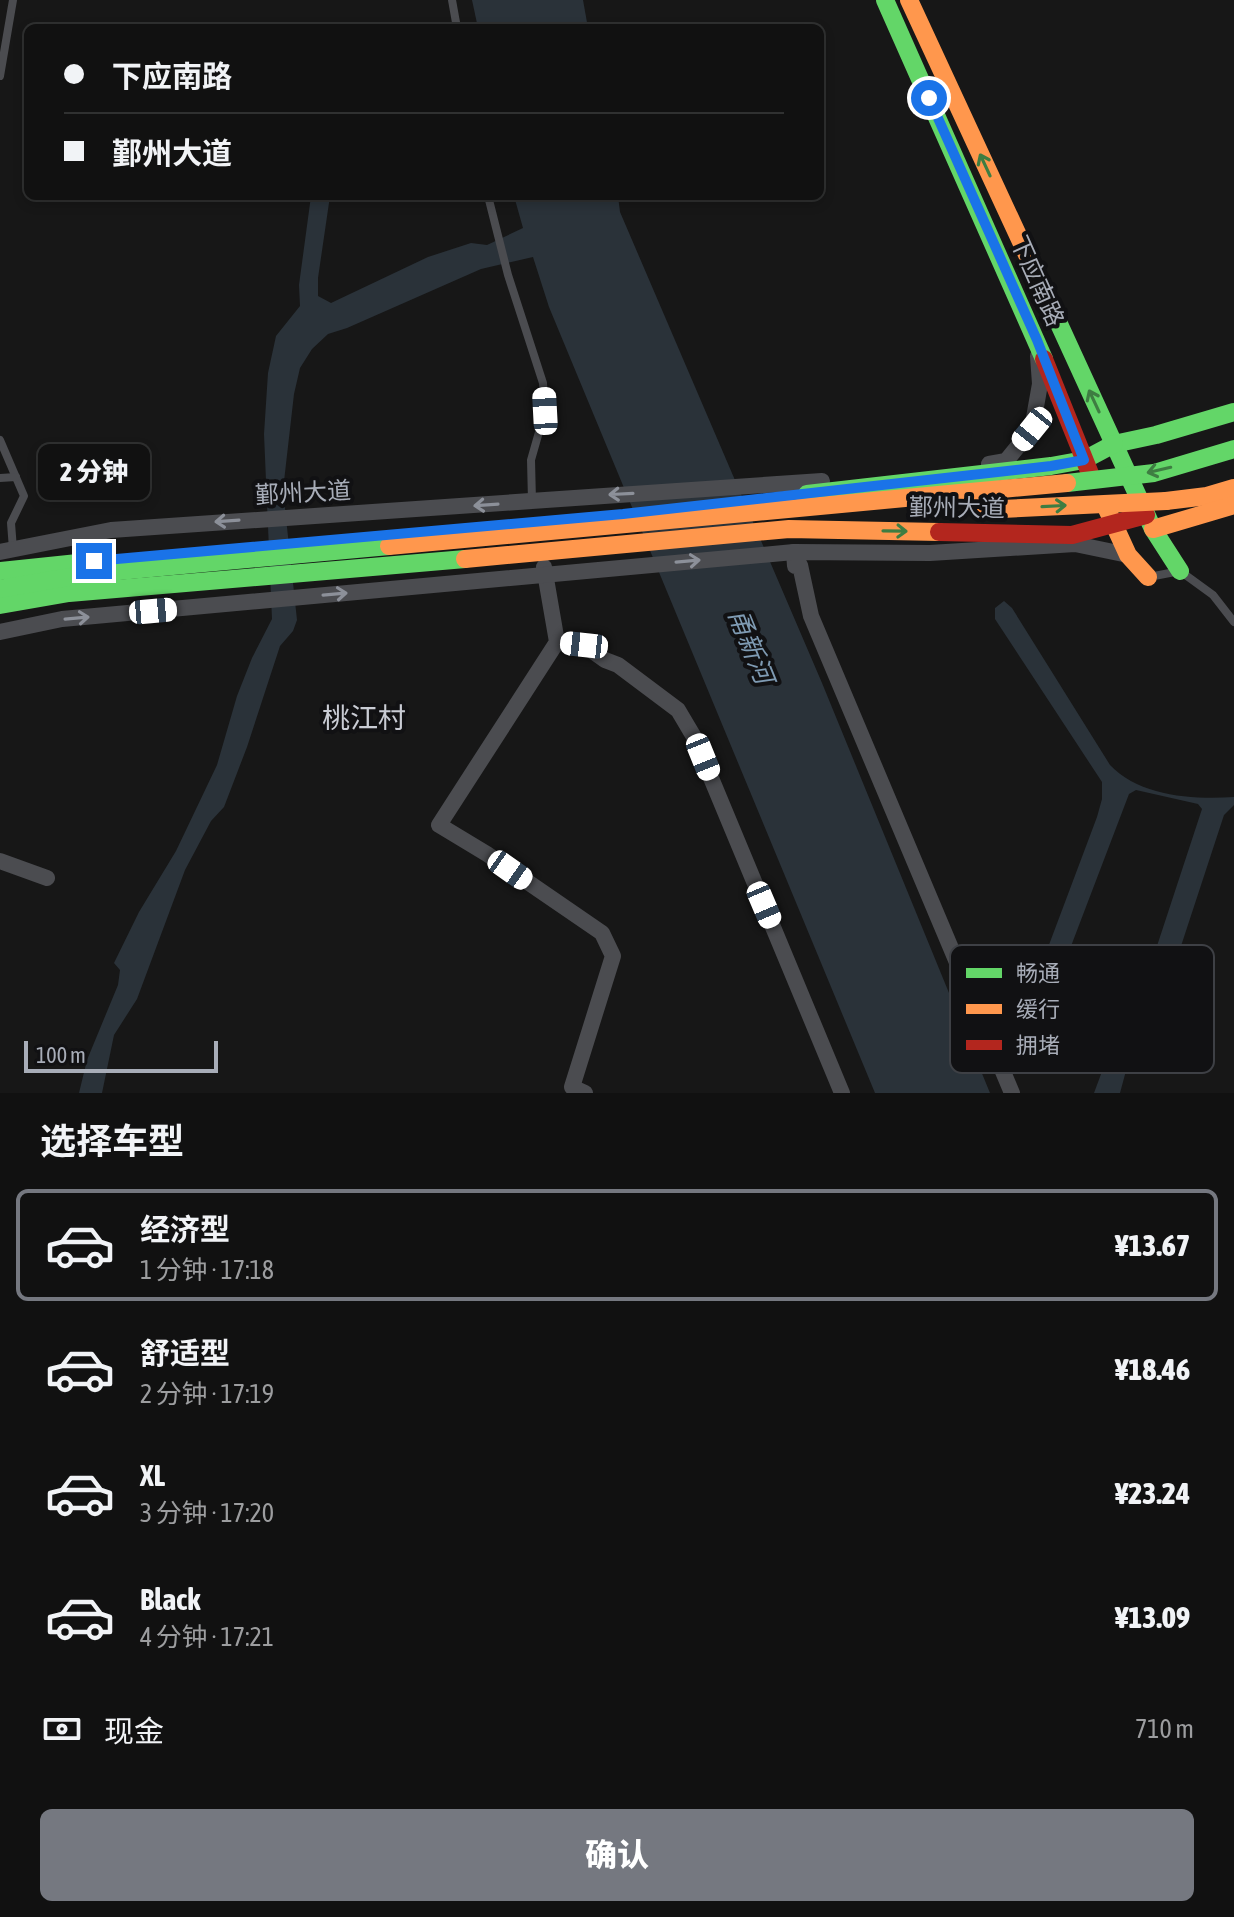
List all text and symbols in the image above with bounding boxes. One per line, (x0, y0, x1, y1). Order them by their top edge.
text: 下应南路 (112, 59, 232, 93)
route start (911, 80, 947, 116)
text: 鄞州大道 (112, 136, 232, 170)
one-way arrow (977, 154, 992, 178)
street label: 下应南路 (1006, 231, 1069, 330)
car (532, 386, 558, 436)
one-way arrow (1086, 390, 1101, 414)
car (1008, 403, 1056, 455)
callout: 2 分钟 (38, 445, 150, 501)
text: 2 分钟 (60, 457, 128, 487)
one-way arrow (1147, 464, 1173, 479)
street label: 鄞州大道 (254, 477, 352, 508)
one-way arrow (608, 487, 635, 502)
street label: 鄞州大道 (909, 493, 1005, 522)
one-way arrow (473, 498, 500, 513)
one-way arrow (1040, 498, 1067, 513)
one-way arrow (214, 514, 241, 529)
one-way arrow (881, 523, 908, 539)
route end (76, 543, 112, 579)
one-way arrow (674, 554, 701, 569)
one-way arrow (322, 586, 348, 601)
car (128, 597, 178, 625)
water label: 甬新河 (722, 604, 781, 692)
one-way arrow (63, 610, 90, 625)
car (559, 631, 609, 659)
district label: 桃江村 (322, 702, 406, 734)
car (683, 730, 723, 784)
car (483, 846, 537, 894)
car (744, 878, 784, 932)
legend (950, 945, 1214, 1073)
text: 畅通 (1016, 960, 1060, 986)
text: 缓行 (1016, 996, 1060, 1022)
text: 拥堵 (1016, 1032, 1060, 1058)
scale bar (24, 1037, 218, 1073)
text: 100 m (36, 1042, 86, 1068)
text: 选择车型 (40, 1120, 184, 1162)
icon: car (44, 1209, 116, 1281)
text: 经济型 (140, 1212, 230, 1246)
text: ¥13.67 (1115, 1228, 1190, 1262)
text: 1 分钟 · 17:18 (140, 1255, 274, 1285)
icon: car (44, 1333, 116, 1405)
text: 舒适型 (140, 1336, 230, 1370)
text: ¥18.46 (1115, 1352, 1190, 1386)
text: 2 分钟 · 17:19 (140, 1379, 274, 1409)
icon: car (44, 1457, 116, 1529)
text: XL (140, 1458, 165, 1492)
text: ¥23.24 (1115, 1476, 1190, 1510)
text: 3 分钟 · 17:20 (140, 1498, 274, 1528)
icon: car (44, 1581, 116, 1653)
text: Black (140, 1582, 200, 1616)
text: ¥13.09 (1115, 1600, 1190, 1634)
text: 4 分钟 · 17:21 (140, 1622, 274, 1652)
icon: cash (40, 1707, 84, 1751)
text: 现金 (104, 1714, 164, 1748)
text: 710 m (1135, 1714, 1194, 1744)
button: 确认 (40, 1809, 1194, 1901)

